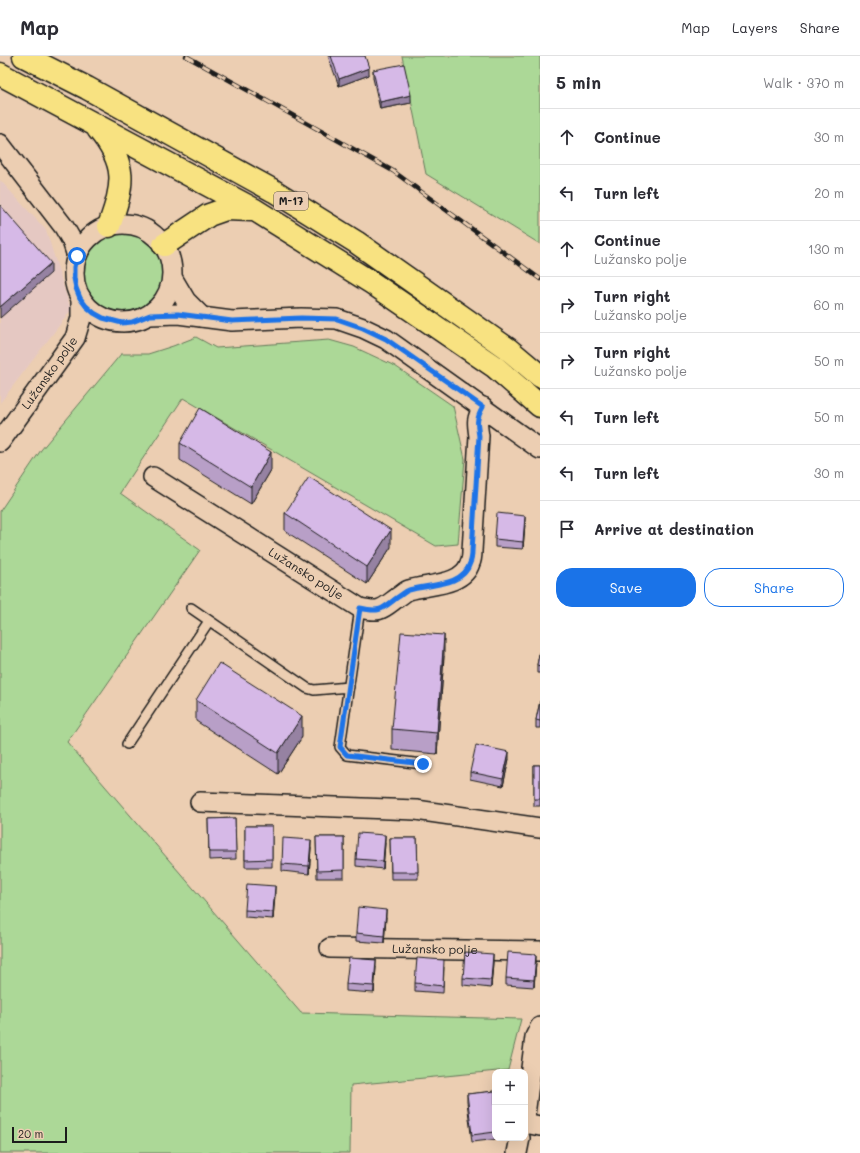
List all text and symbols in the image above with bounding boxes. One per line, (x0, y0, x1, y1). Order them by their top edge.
text: Map (20, 15, 59, 40)
text: Map (681, 18, 710, 37)
text: Layers (732, 18, 778, 37)
text: Share (800, 18, 840, 37)
text: 5 min (556, 71, 601, 93)
text: Walk · 370 m (763, 74, 844, 91)
icon: ahead (556, 126, 578, 148)
text: Continue (594, 127, 661, 147)
text: 30 m (814, 128, 844, 145)
icon: left (556, 182, 578, 204)
text: Turn left (594, 183, 659, 203)
text: 20 m (814, 184, 844, 201)
road number: M-17 (274, 192, 308, 210)
text: Continue (594, 230, 661, 250)
icon: ahead (556, 238, 578, 260)
text: 130 m (808, 240, 844, 257)
route start (68, 247, 86, 265)
text: Lužansko polje (594, 250, 687, 267)
text: Turn right (594, 286, 671, 306)
icon: right (556, 294, 578, 316)
text: 60 m (814, 296, 844, 313)
text: Lužansko polje (594, 306, 687, 323)
street label: Lužansko polje (17, 333, 81, 412)
text: Turn right (594, 342, 671, 362)
icon: right (556, 350, 578, 372)
text: 50 m (814, 352, 844, 369)
text: Lužansko polje (594, 362, 687, 379)
icon: left (556, 406, 578, 428)
text: Turn left (594, 407, 659, 427)
text: 50 m (814, 408, 844, 425)
icon: left (556, 462, 578, 484)
text: Turn left (594, 463, 659, 483)
text: 30 m (814, 464, 844, 481)
icon: arrive (556, 518, 578, 540)
text: Arrive at destination (594, 519, 754, 539)
street label: Lužansko polje (266, 543, 347, 603)
button: Save (556, 568, 696, 607)
button: Share (704, 568, 844, 607)
route end (414, 755, 432, 773)
street label: Lužansko polje (392, 940, 478, 957)
map controls (492, 1069, 528, 1141)
button: + (492, 1069, 528, 1105)
button: − (492, 1105, 528, 1141)
scale bar (12, 1125, 67, 1144)
text: 20 m (18, 1126, 43, 1141)

